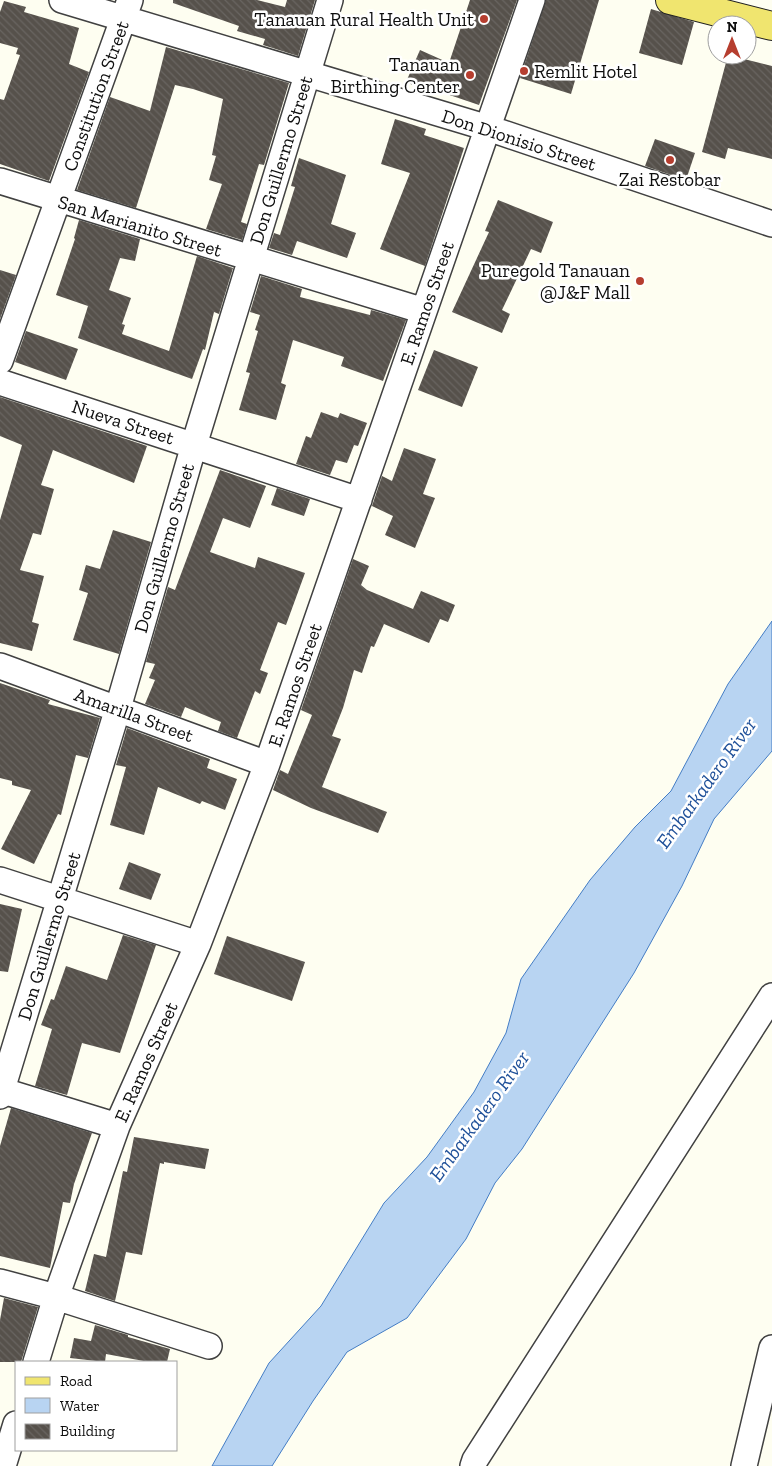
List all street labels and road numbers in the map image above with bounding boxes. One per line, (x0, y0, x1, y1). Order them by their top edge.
street label: Constitution Street (58, 18, 134, 174)
street label: Don Guillermo Street (244, 73, 318, 247)
street label: Don Dionisio Street (439, 104, 599, 176)
street label: San Marianito Street (55, 190, 225, 262)
street label: E. Ramos Street (395, 238, 459, 368)
street label: Nueva Street (69, 395, 177, 449)
street label: Don Guillermo Street (129, 461, 199, 635)
street label: E. Ramos Street (263, 620, 327, 750)
street label: Amarilla Street (71, 683, 197, 747)
street label: Don Guillermo Street (12, 849, 86, 1023)
street label: E. Ramos Street (109, 998, 183, 1126)

